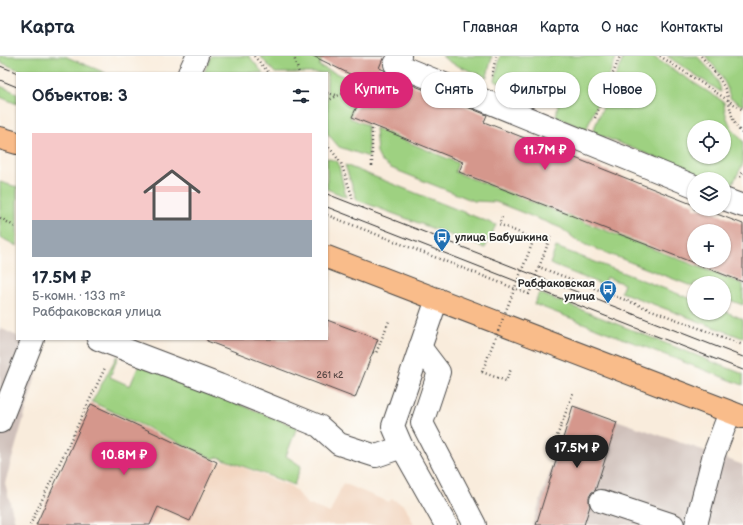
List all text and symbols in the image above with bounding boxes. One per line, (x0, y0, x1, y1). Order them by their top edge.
text: Карта (20, 16, 74, 39)
text: Главная (463, 19, 518, 36)
text: Карта (540, 19, 579, 36)
text: О нас (601, 19, 638, 36)
text: Контакты (660, 19, 723, 36)
chip: Купить (340, 72, 413, 108)
chip: Снять (421, 72, 487, 108)
chip: Фильтры (495, 72, 580, 108)
chip: Новое (588, 72, 656, 108)
icon: filters (290, 85, 312, 107)
text: Объектов: 3 (32, 86, 128, 106)
map controls (687, 120, 731, 320)
button: locate (687, 120, 731, 164)
pin: 11.7M ₽ (508, 137, 582, 171)
text: 11.7M ₽ (523, 142, 567, 158)
icon: home (136, 159, 208, 231)
button: layers (687, 172, 731, 216)
button: + (687, 224, 731, 268)
bus stop icon: улица Бабушкина (432, 227, 452, 252)
place label: улица Бабушкина (455, 231, 549, 244)
text: 17.5M ₽ (32, 268, 91, 288)
button: − (687, 276, 731, 320)
place label: Рабфаковская улица (517, 277, 596, 303)
bus stop icon: Рабфаковская улица (598, 279, 618, 304)
text: 5-комн. · 133 m² (32, 288, 126, 304)
text: Рабфаковская улица (32, 304, 161, 320)
house number: 261 к2 (317, 370, 344, 381)
pin: 17.5M ₽ (540, 435, 614, 469)
text: 17.5M ₽ (554, 440, 600, 456)
pin: 10.8M ₽ (87, 442, 161, 476)
text: 10.8M ₽ (101, 447, 147, 463)

